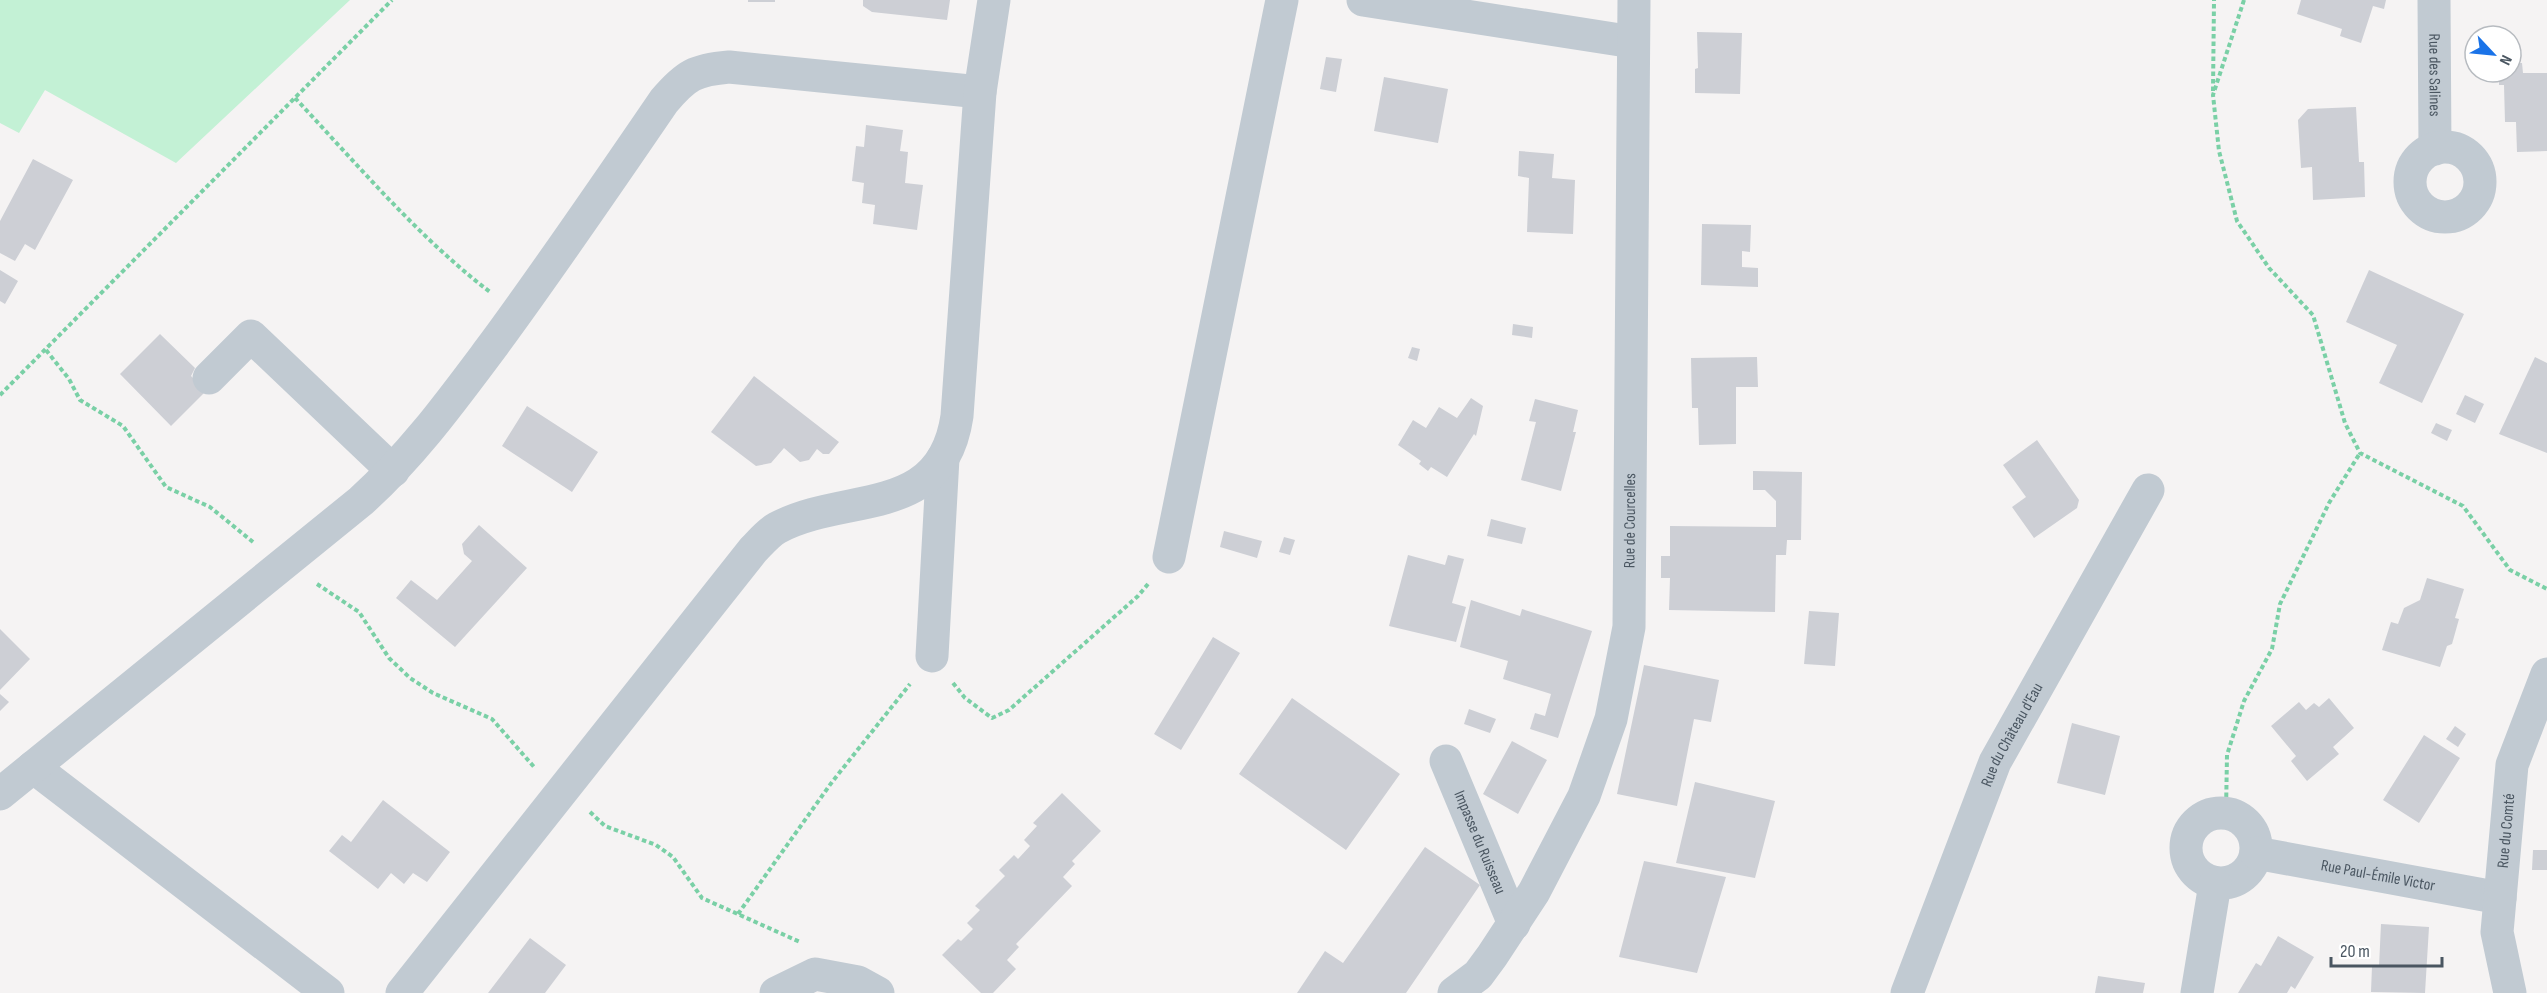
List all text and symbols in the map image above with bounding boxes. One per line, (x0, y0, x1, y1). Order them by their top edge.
north arrow (2463, 24, 2523, 84)
street label: Rue des Salines (2425, 33, 2444, 117)
text: N (2495, 52, 2516, 68)
street label: Rue de Courcelles (1620, 473, 1640, 568)
street label: Rue du Château d'Eau (1977, 680, 2047, 789)
street label: Impasse du Ruisseau (1450, 788, 1510, 897)
street label: Rue du Comté (2493, 793, 2519, 869)
street label: Rue Paul-Émile Victor (2319, 856, 2437, 895)
scale bar (2331, 930, 2442, 968)
text: 20 m (2340, 941, 2370, 962)

